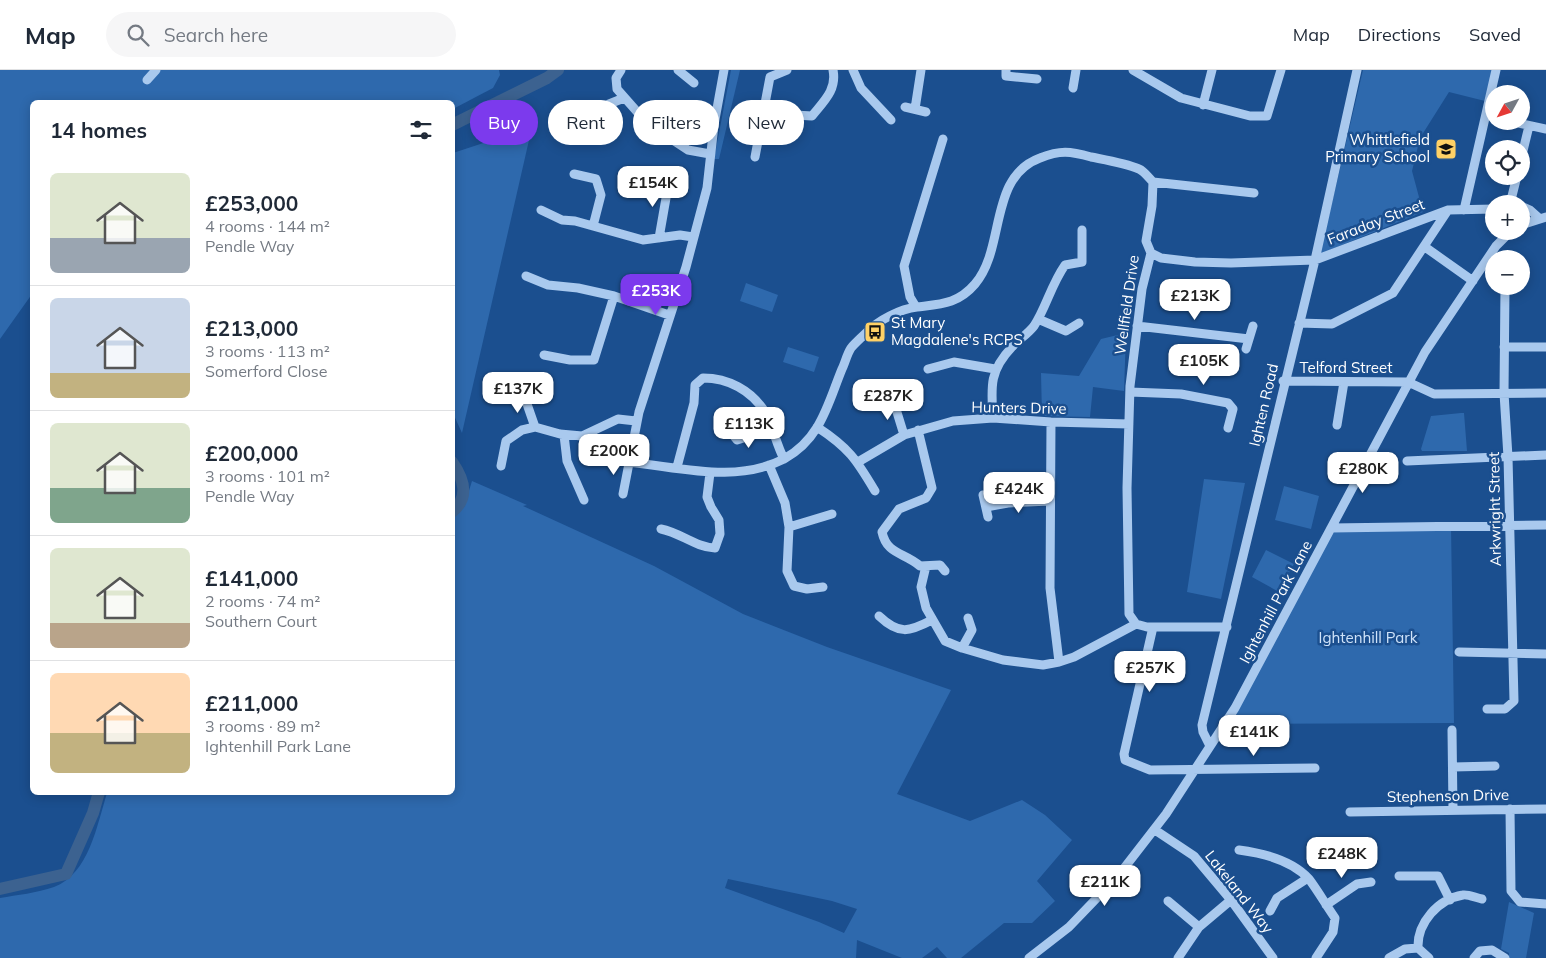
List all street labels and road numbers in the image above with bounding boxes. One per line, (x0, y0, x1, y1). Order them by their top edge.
street label: Faraday Street (1324, 194, 1427, 249)
street label: Wellfield Drive (1110, 254, 1143, 356)
street label: Telford Street (1300, 358, 1392, 377)
street label: Ighten Road (1245, 362, 1282, 448)
street label: Hunters Drive (971, 397, 1067, 418)
street label: Arkwright Street (1484, 452, 1505, 566)
street label: Ightenhill Park Lane (1235, 537, 1316, 667)
street label: Stephenson Drive (1387, 785, 1509, 806)
street label: Lakeland Way (1201, 846, 1278, 937)

